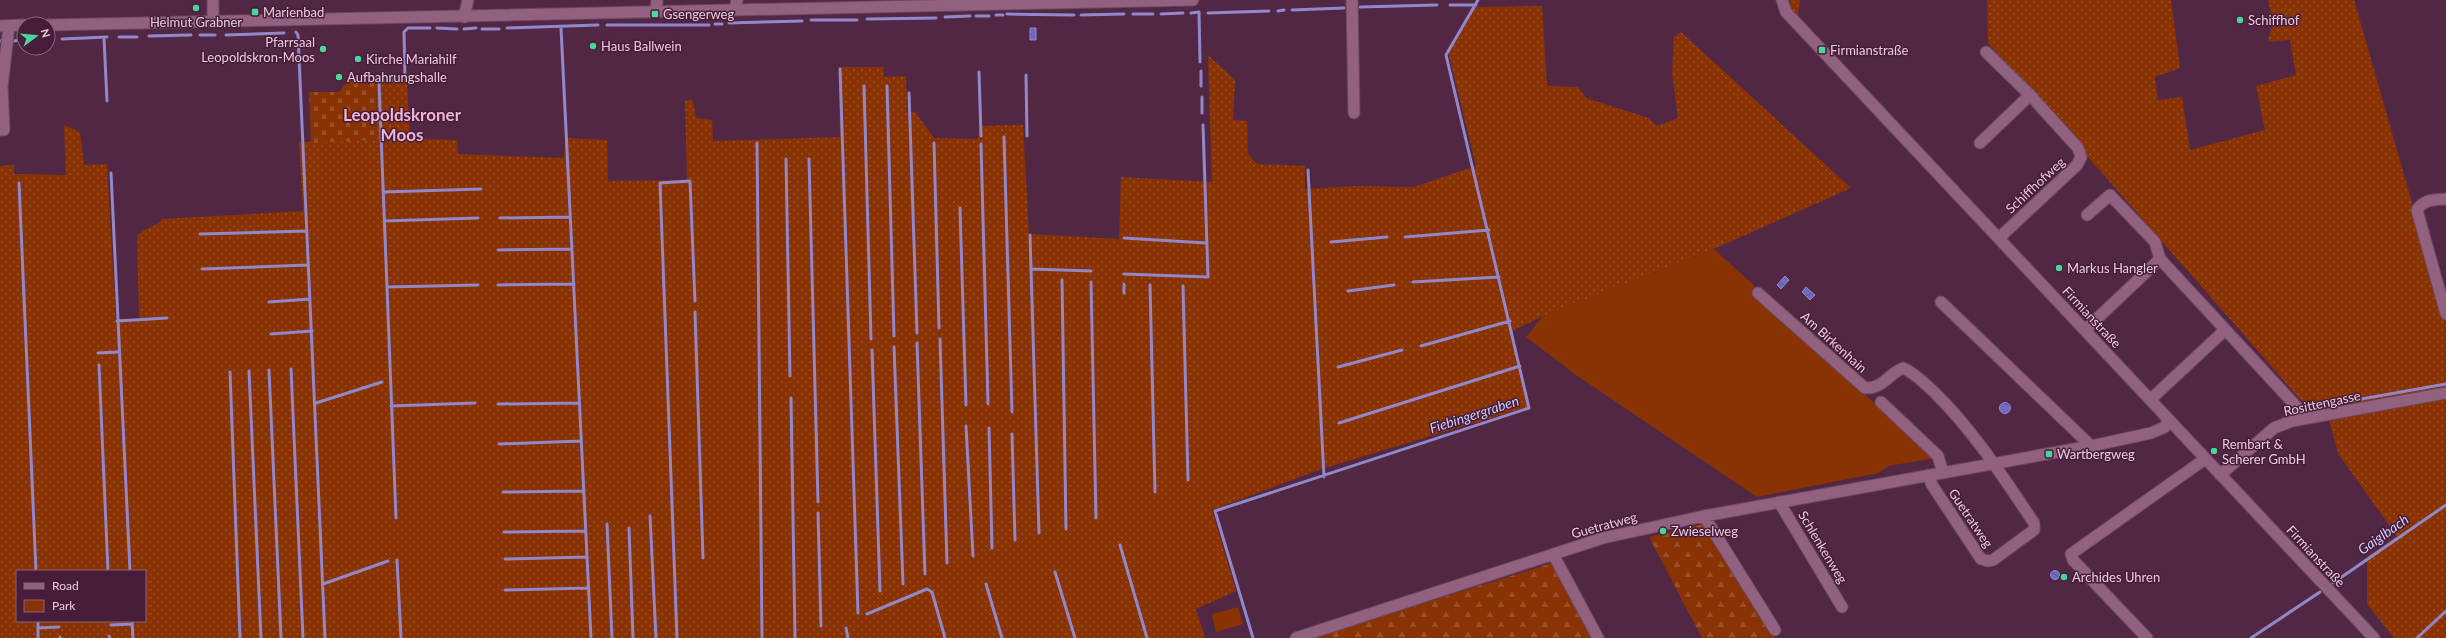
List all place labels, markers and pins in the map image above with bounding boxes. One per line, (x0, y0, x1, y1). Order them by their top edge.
marker: Helmut Grabner (191, 3, 201, 13)
place label: Marienbad (263, 4, 324, 20)
place label: Gsengerweg (663, 6, 734, 22)
marker: Marienbad (250, 7, 260, 17)
marker: Gsengerweg (650, 9, 660, 19)
place label: Schiffhof (2248, 12, 2300, 28)
place label: Helmut Grabner (150, 14, 242, 30)
marker: Schiffhof (2235, 15, 2245, 25)
place label: Pfarrsaal Leopoldskron-Moos (201, 34, 315, 65)
place label: Haus Ballwein (601, 38, 682, 54)
marker: Haus Ballwein (588, 41, 598, 51)
place label: Firmianstraße (1830, 42, 1909, 58)
marker: Pfarrsaal Leopoldskron-Moos (318, 44, 328, 54)
marker: Firmianstraße (1817, 45, 1827, 55)
place label: Kirche Mariahilf (366, 51, 457, 67)
marker: Kirche Mariahilf (353, 54, 363, 64)
place label: Aufbahrungshalle (347, 69, 447, 85)
marker: Aufbahrungshalle (334, 72, 344, 82)
place label: Markus Hangler (2067, 260, 2158, 276)
marker: Markus Hangler (2054, 263, 2064, 273)
place label: Rembart & Scherer GmbH (2222, 436, 2306, 467)
place label: Wartbergweg (2057, 446, 2135, 462)
marker: Rembart & Scherer GmbH (2209, 446, 2219, 456)
marker: Wartbergweg (2044, 449, 2054, 459)
place label: Zwieselweg (1671, 523, 1738, 539)
marker: Zwieselweg (1658, 526, 1668, 536)
place label: Archides Uhren (2072, 569, 2160, 585)
marker: Archides Uhren (2059, 572, 2069, 582)

